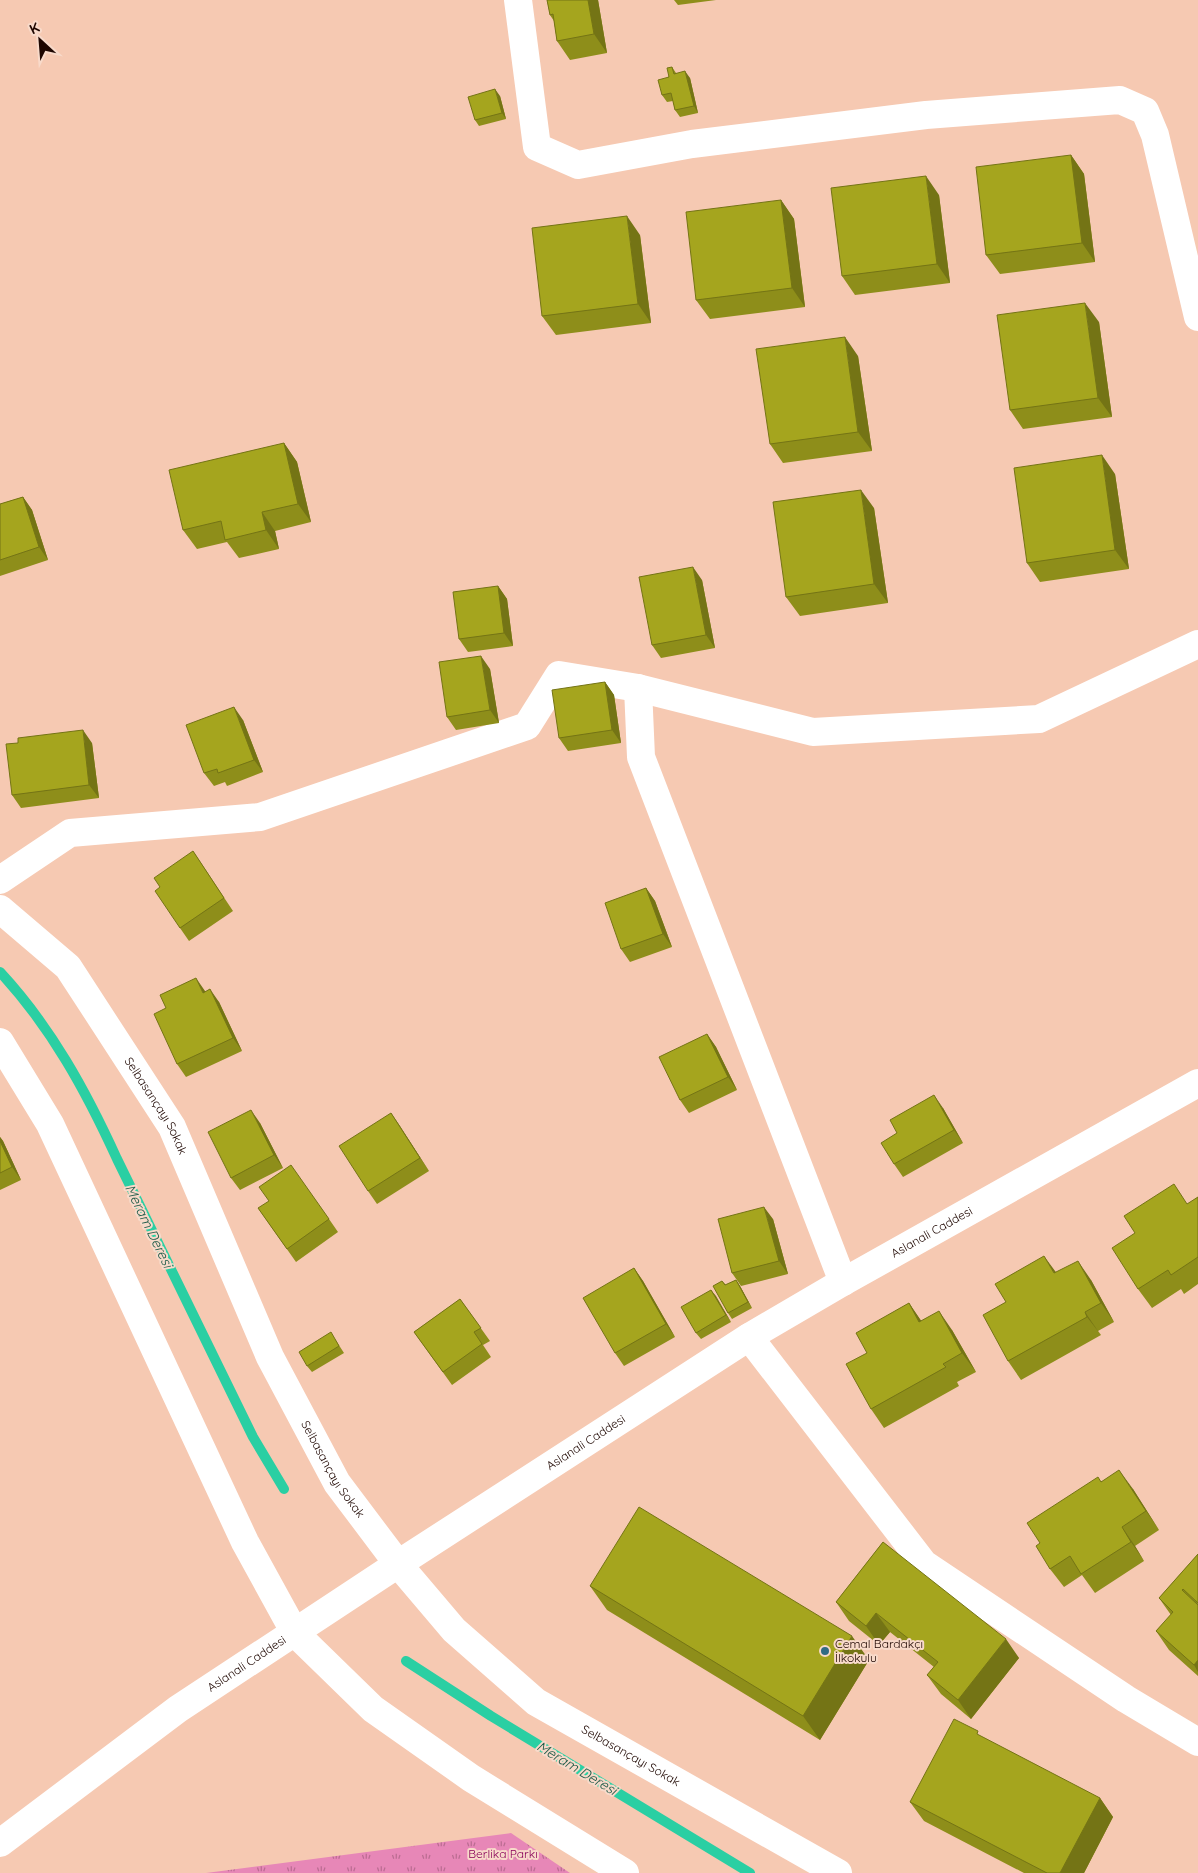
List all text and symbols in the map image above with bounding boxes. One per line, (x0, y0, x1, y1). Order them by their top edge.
north arrow (15, 15, 65, 65)
text: K (26, 18, 42, 38)
street label: Selbasançayı Sokak (122, 1054, 191, 1157)
water label: Meram Deresi (121, 1181, 178, 1272)
street label: Aslanali Caddesi (888, 1203, 975, 1261)
street label: Aslanali Caddesi (543, 1411, 628, 1473)
street label: Selbasançayı Sokak (298, 1418, 368, 1520)
street label: Aslanali Caddesi (204, 1632, 288, 1695)
place label: Cemal Bardakçı İlkokulu (835, 1636, 923, 1665)
marker: Cemal Bardakçı İlkokulu (819, 1645, 831, 1657)
street label: Selbasançayı Sokak (579, 1721, 683, 1789)
water label: Meram Deresi (534, 1737, 622, 1800)
park label: Berlika Parkı (468, 1846, 538, 1861)

